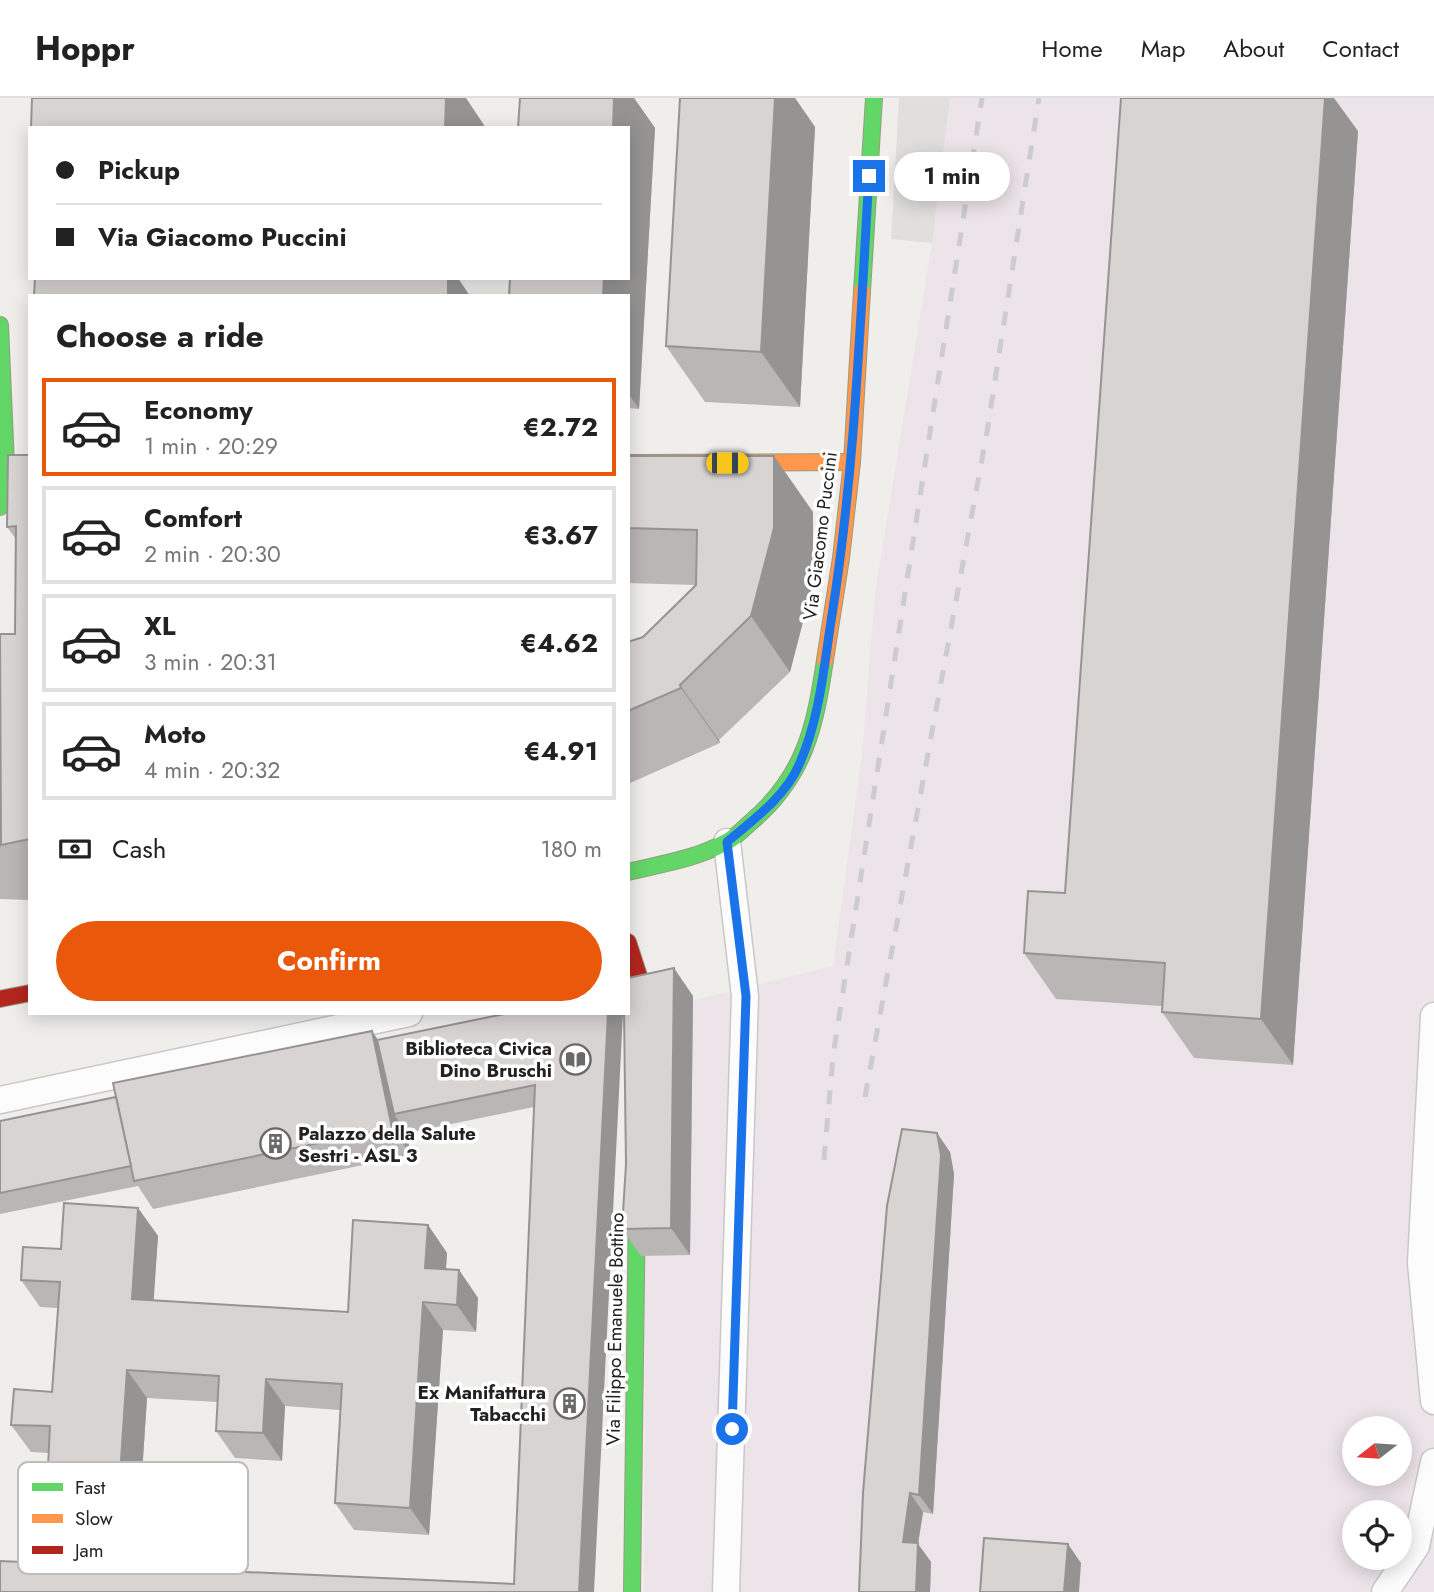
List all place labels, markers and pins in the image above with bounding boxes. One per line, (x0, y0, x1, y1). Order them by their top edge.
place label: Biblioteca Civica Dino Bruschi (405, 1035, 552, 1084)
library icon: Biblioteca Civica Dino Bruschi (558, 1042, 592, 1076)
place label: Palazzo della Salute Sestri - ASL 3 (298, 1120, 476, 1169)
building icon: Palazzo della Salute Sestri - ASL 3 (258, 1127, 292, 1161)
place label: Ex Manifattura Tabacchi (418, 1379, 546, 1428)
building icon: Ex Manifattura Tabacchi (552, 1386, 586, 1420)

